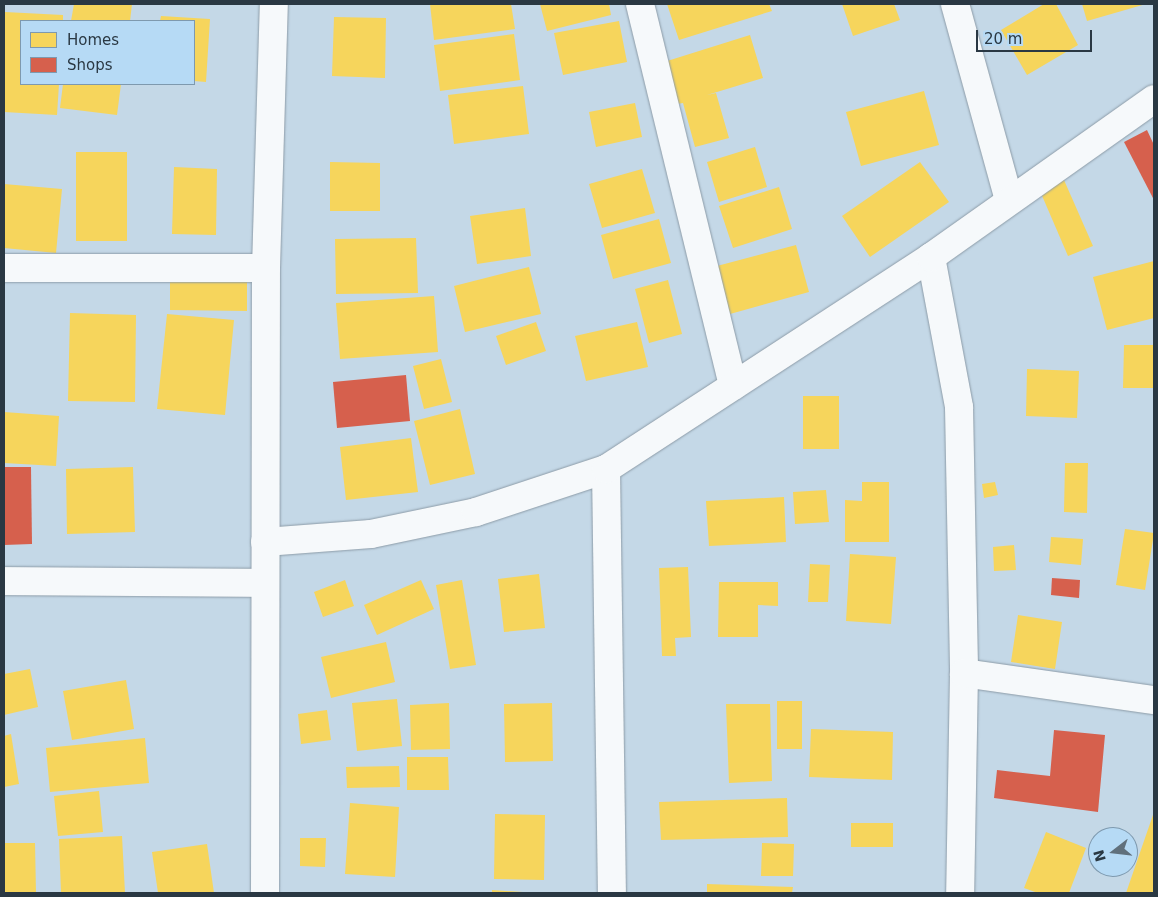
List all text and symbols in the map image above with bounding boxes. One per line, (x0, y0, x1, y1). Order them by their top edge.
legend (20, 20, 195, 85)
scale bar (978, 20, 1094, 52)
text: 20 m (984, 30, 1022, 48)
text: Homes (67, 31, 119, 49)
text: Shops (67, 56, 113, 74)
north arrow (1088, 827, 1138, 877)
text: N (1090, 848, 1109, 864)

